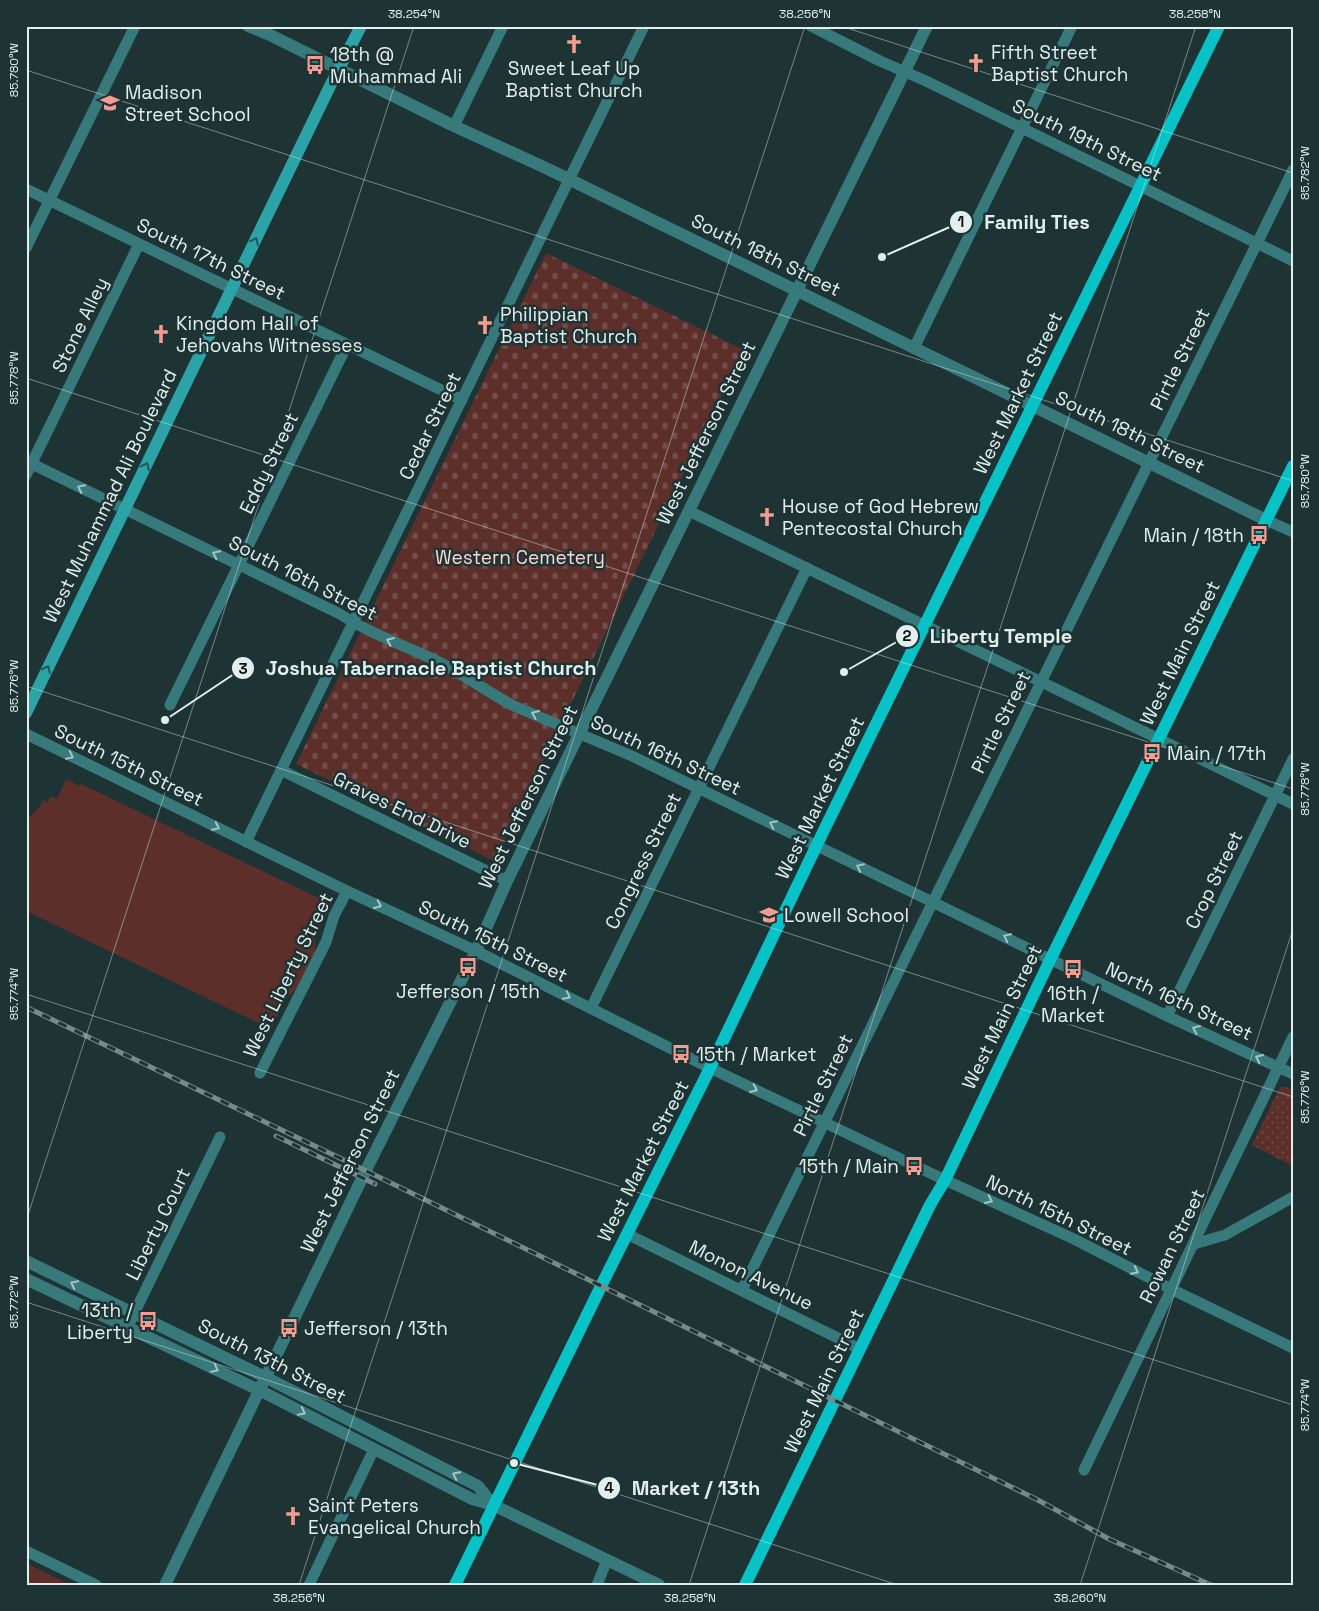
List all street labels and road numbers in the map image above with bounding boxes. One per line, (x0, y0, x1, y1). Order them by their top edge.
street label: South 19th Street (1008, 93, 1166, 187)
street label: South 18th Street (687, 208, 845, 302)
street label: South 17th Street (133, 212, 289, 306)
street label: Stone Alley (46, 273, 114, 377)
street label: Pirtle Street (1144, 304, 1216, 414)
street label: West Market Street (968, 308, 1068, 478)
street label: West Jefferson Street (651, 337, 761, 529)
street label: West Muhammad Ali Boulevard (38, 365, 182, 627)
street label: Cedar Street (393, 368, 467, 484)
street label: South 18th Street (1051, 385, 1209, 479)
street label: Eddy Street (234, 408, 304, 518)
street label: South 16th Street (225, 530, 381, 626)
street label: West Main Street (1134, 577, 1226, 729)
street label: Pirtle Street (965, 667, 1037, 777)
street label: West Jefferson Street (473, 701, 583, 893)
street label: South 16th Street (587, 709, 745, 801)
street label: West Market Street (770, 713, 870, 883)
street label: South 15th Street (50, 718, 208, 812)
street label: Graves End Drive (329, 766, 475, 854)
street label: Congress Street (599, 789, 687, 933)
street label: Crop Street (1180, 827, 1248, 933)
street label: West Liberty Street (237, 889, 339, 1061)
street label: South 15th Street (414, 894, 572, 988)
street label: West Main Street (956, 941, 1048, 1093)
street label: North 16th Street (1101, 956, 1257, 1046)
street label: Pirtle Street (787, 1030, 859, 1140)
street label: West Jefferson Street (295, 1065, 405, 1257)
street label: West Market Street (591, 1076, 695, 1246)
street label: Liberty Court (120, 1164, 196, 1284)
street label: North 15th Street (982, 1169, 1136, 1261)
street label: Rowan Street (1134, 1185, 1210, 1307)
street label: Monon Avenue (685, 1234, 817, 1316)
street label: West Main Street (778, 1305, 870, 1457)
street label: South 13th Street (194, 1313, 350, 1409)

